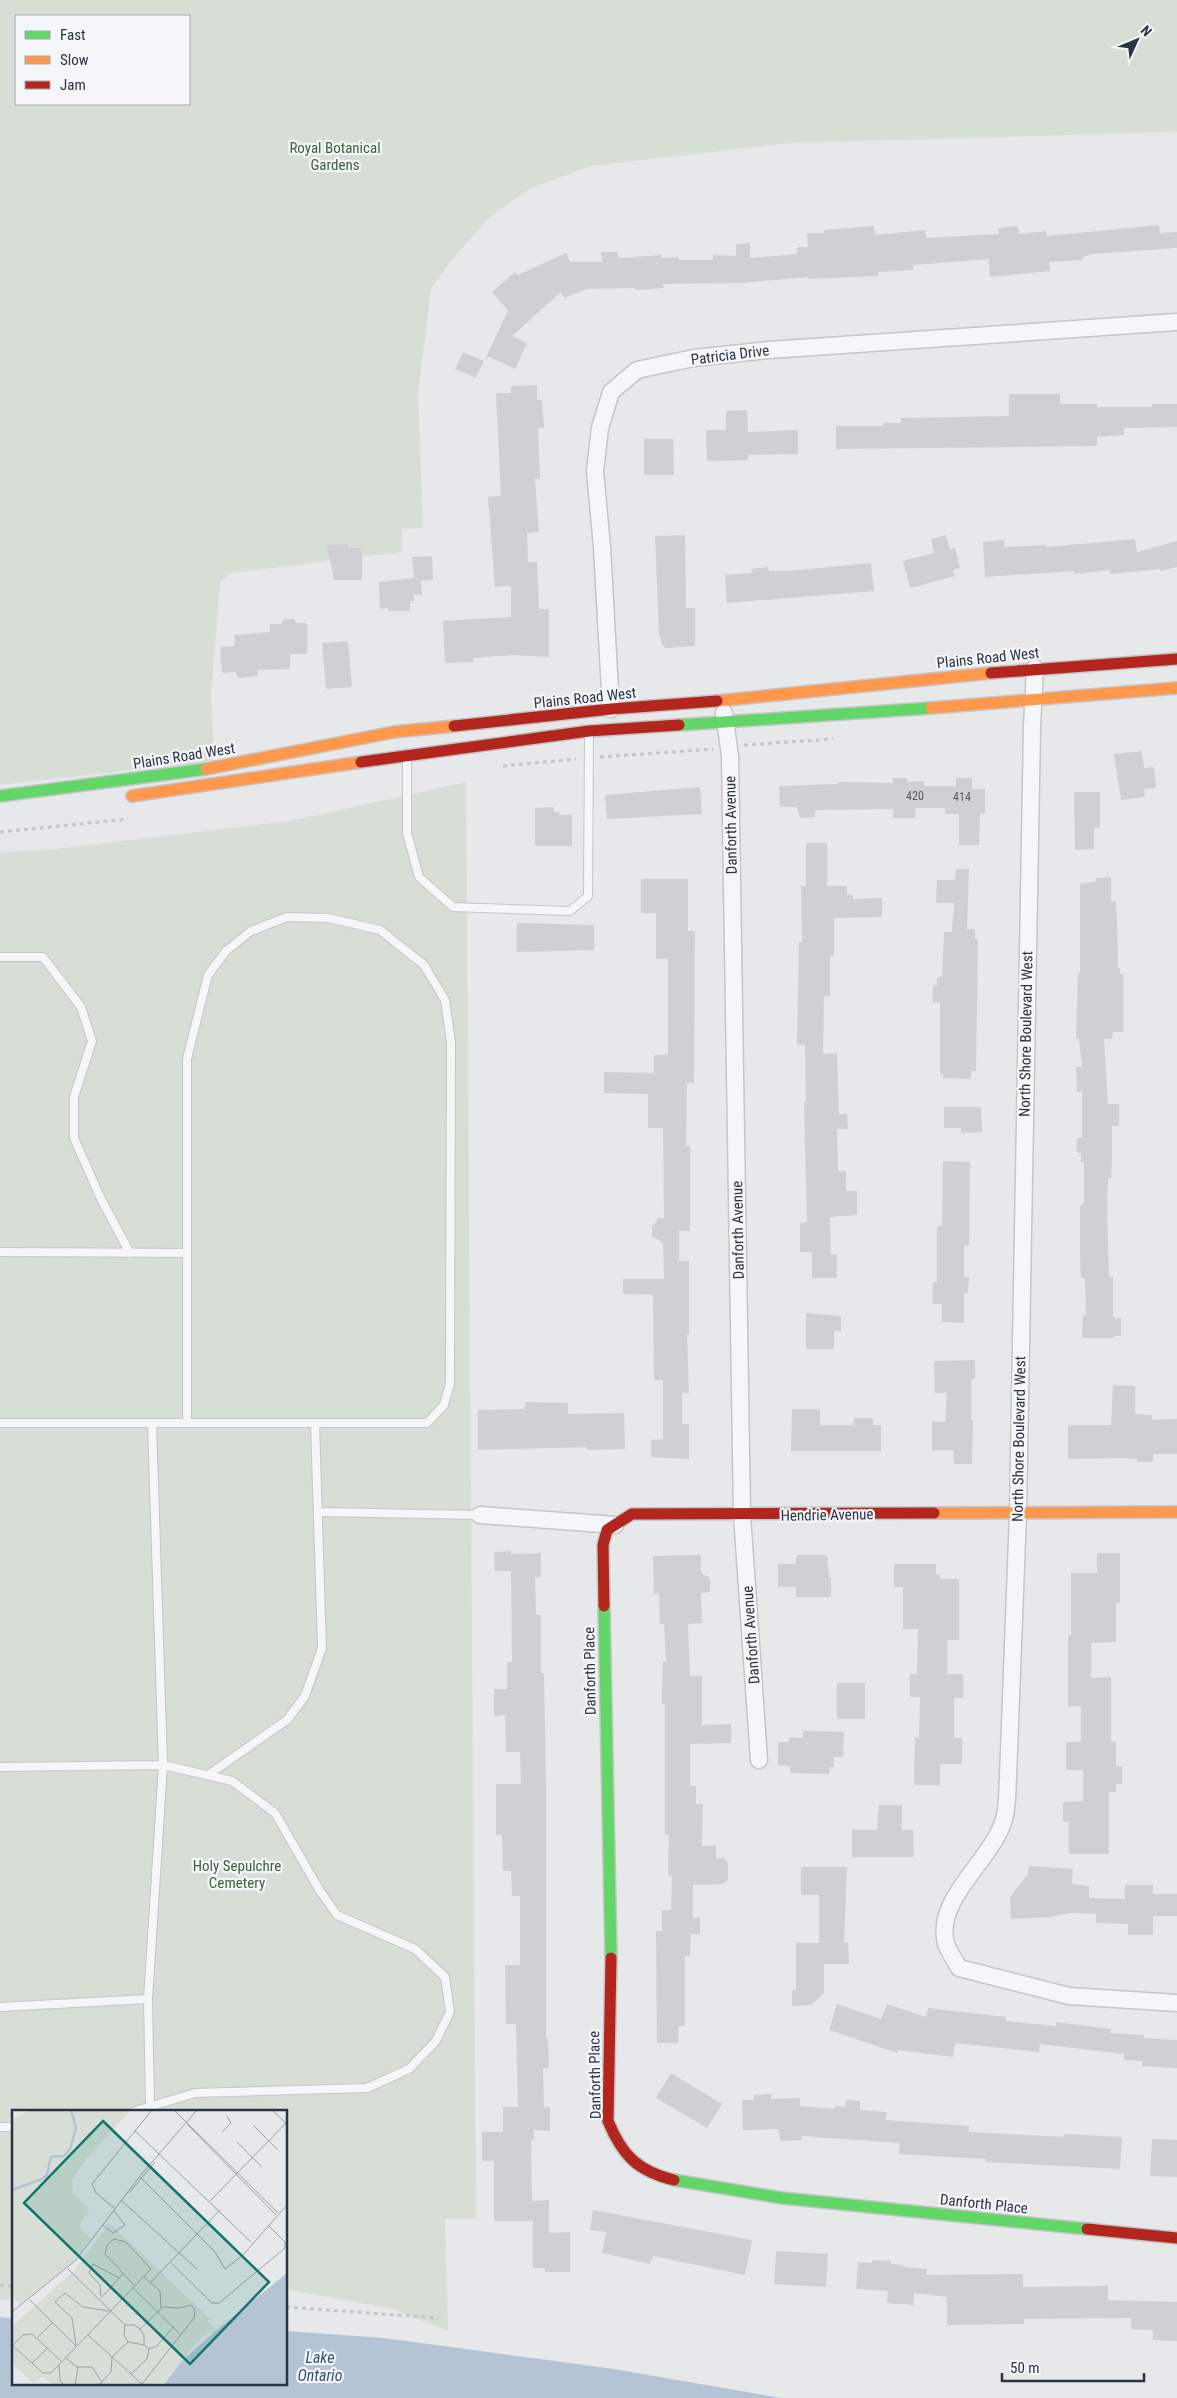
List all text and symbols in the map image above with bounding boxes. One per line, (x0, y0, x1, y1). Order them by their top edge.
legend (15, 15, 190, 105)
north arrow (1112, 15, 1162, 65)
text: N (1138, 22, 1155, 40)
text: Fast (60, 26, 85, 44)
text: Slow (60, 51, 89, 69)
text: Jam (60, 76, 86, 94)
park label: Royal Botanical Gardens (289, 139, 381, 174)
street label: Patricia Drive (690, 341, 770, 369)
street label: Plains Road West (936, 644, 1040, 672)
street label: Plains Road West (533, 684, 637, 712)
street label: Plains Road West (132, 739, 236, 773)
street label: Danforth Avenue (721, 776, 741, 874)
house number: 420 (906, 789, 924, 803)
house number: 414 (953, 790, 971, 804)
street label: North Shore Boulevard West (1016, 951, 1036, 1117)
street label: Danforth Avenue (728, 1181, 748, 1279)
street label: North Shore Boulevard West (1009, 1356, 1029, 1522)
street label: Hendrie Avenue (780, 1505, 874, 1525)
street label: Danforth Avenue (739, 1585, 763, 1685)
street label: Danforth Place (580, 1627, 600, 1715)
park label: Holy Sepulchre Cemetery (193, 1857, 281, 1892)
street label: Danforth Place (585, 2031, 605, 2119)
inset map (12, 2110, 288, 2386)
street label: Danforth Place (939, 2190, 1029, 2218)
water label: Lake Ontario (298, 2348, 343, 2385)
scale bar (1002, 2350, 1144, 2382)
text: 50 m (1010, 2359, 1040, 2377)

